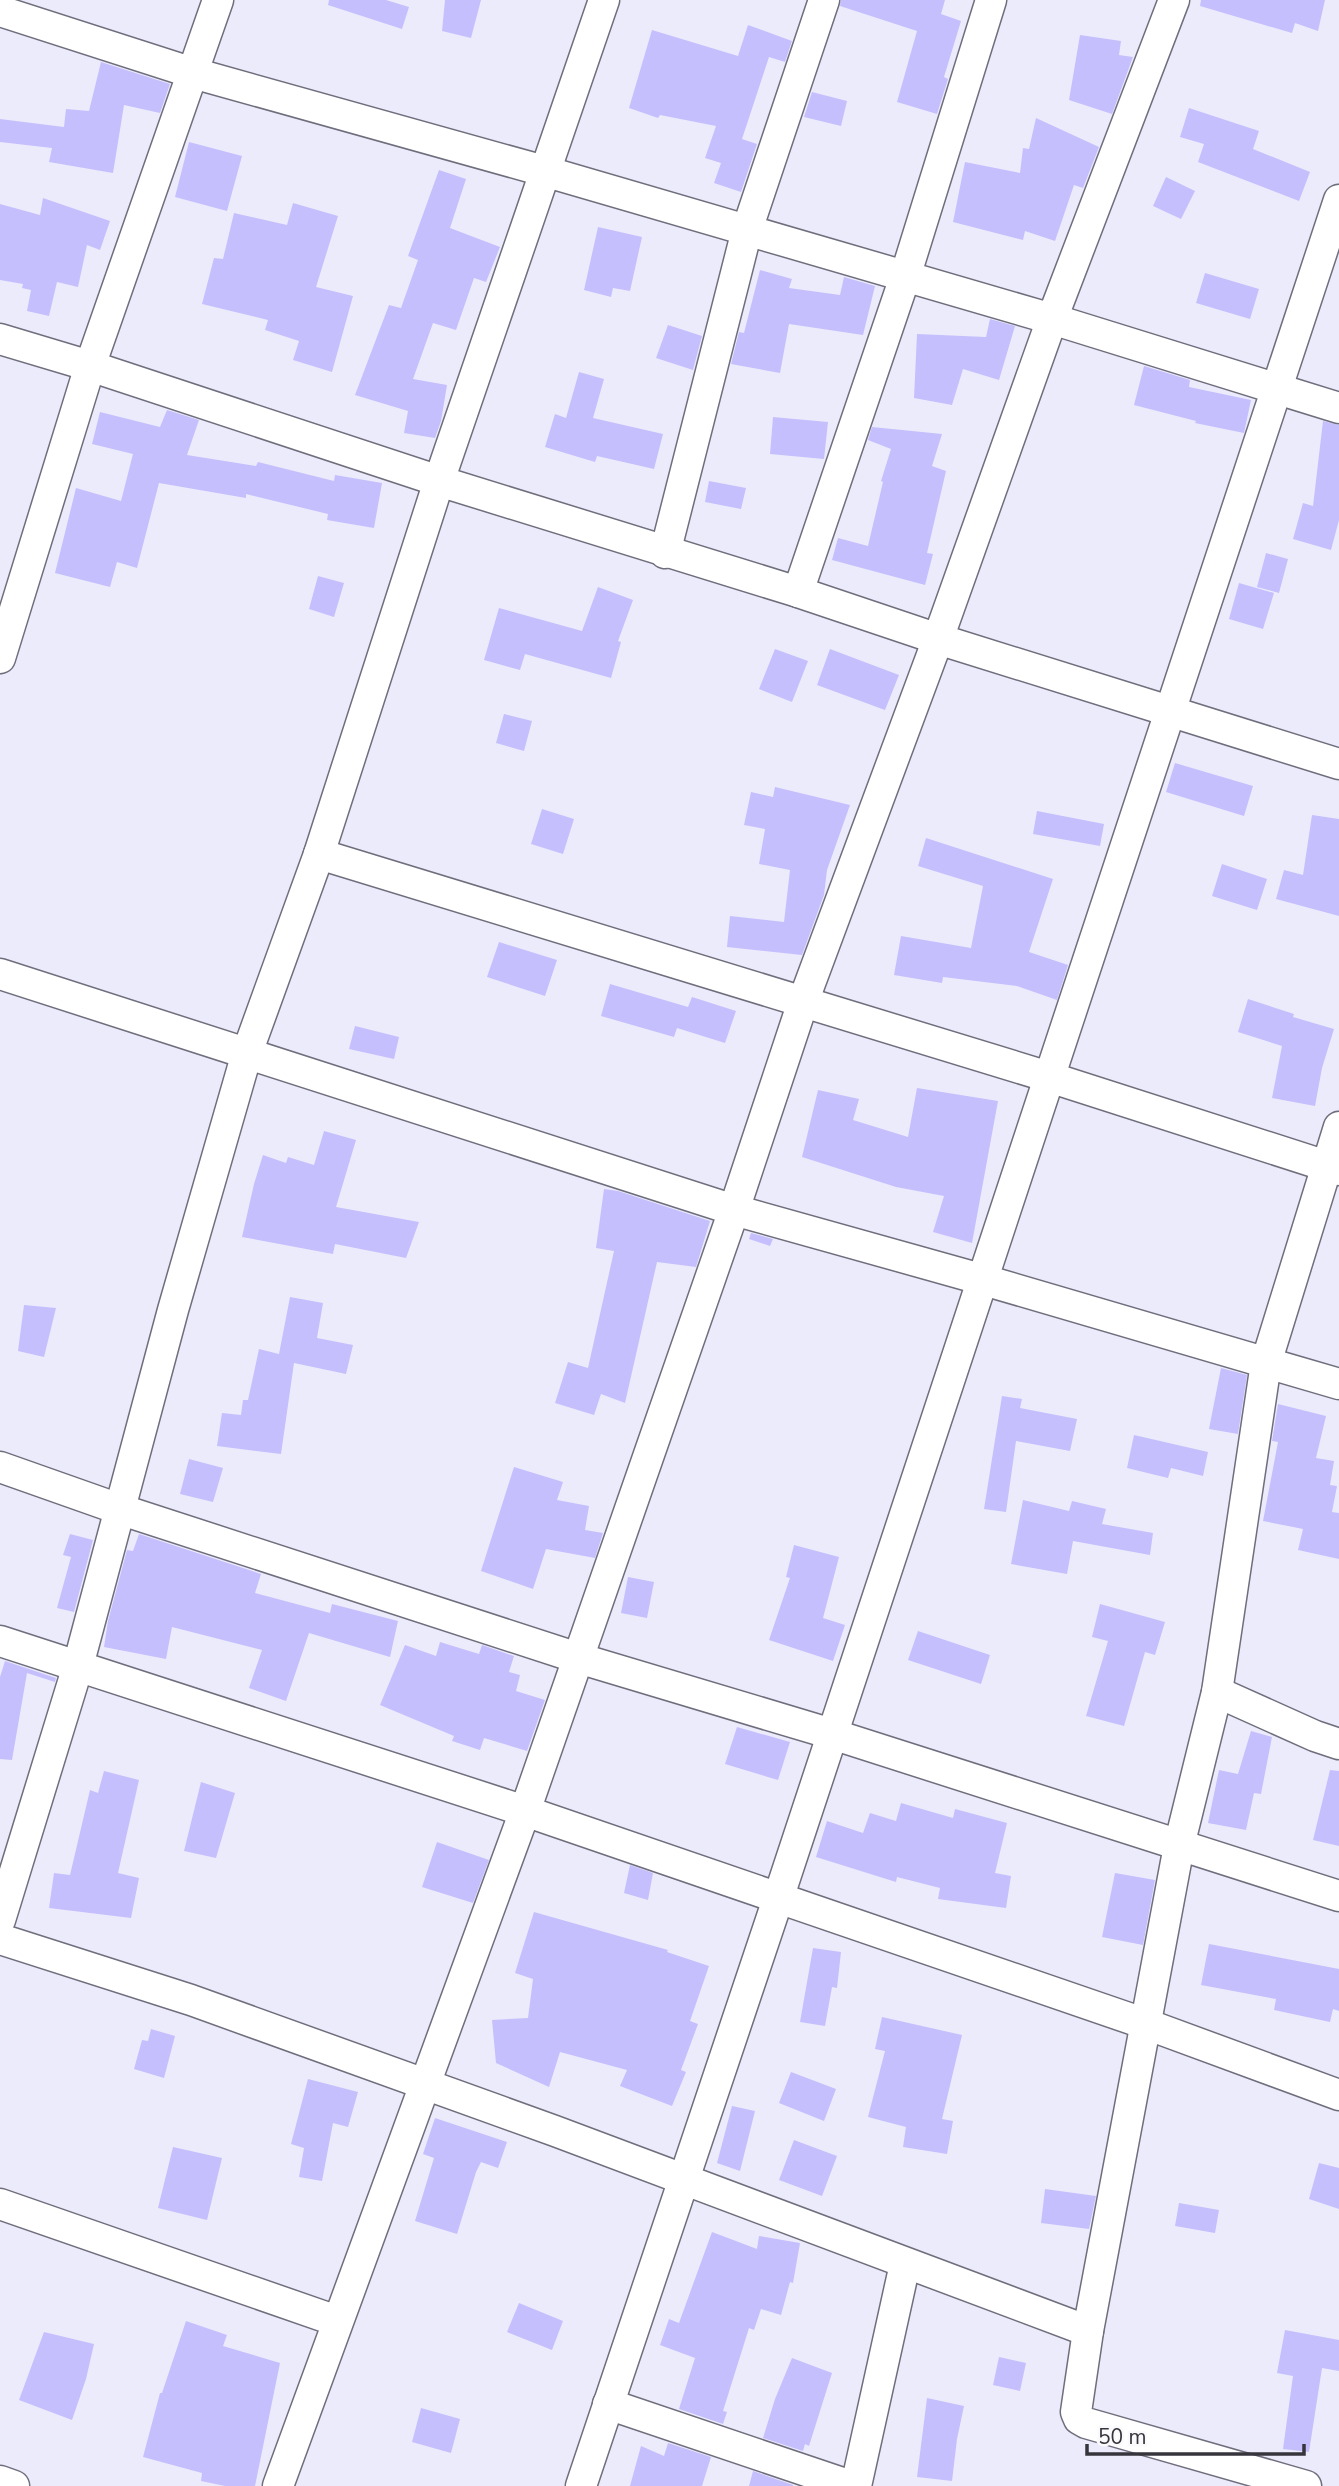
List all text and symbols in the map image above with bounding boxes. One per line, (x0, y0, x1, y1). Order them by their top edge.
scale bar (1087, 2412, 1304, 2456)
text: 50 m (1098, 2423, 1147, 2451)

